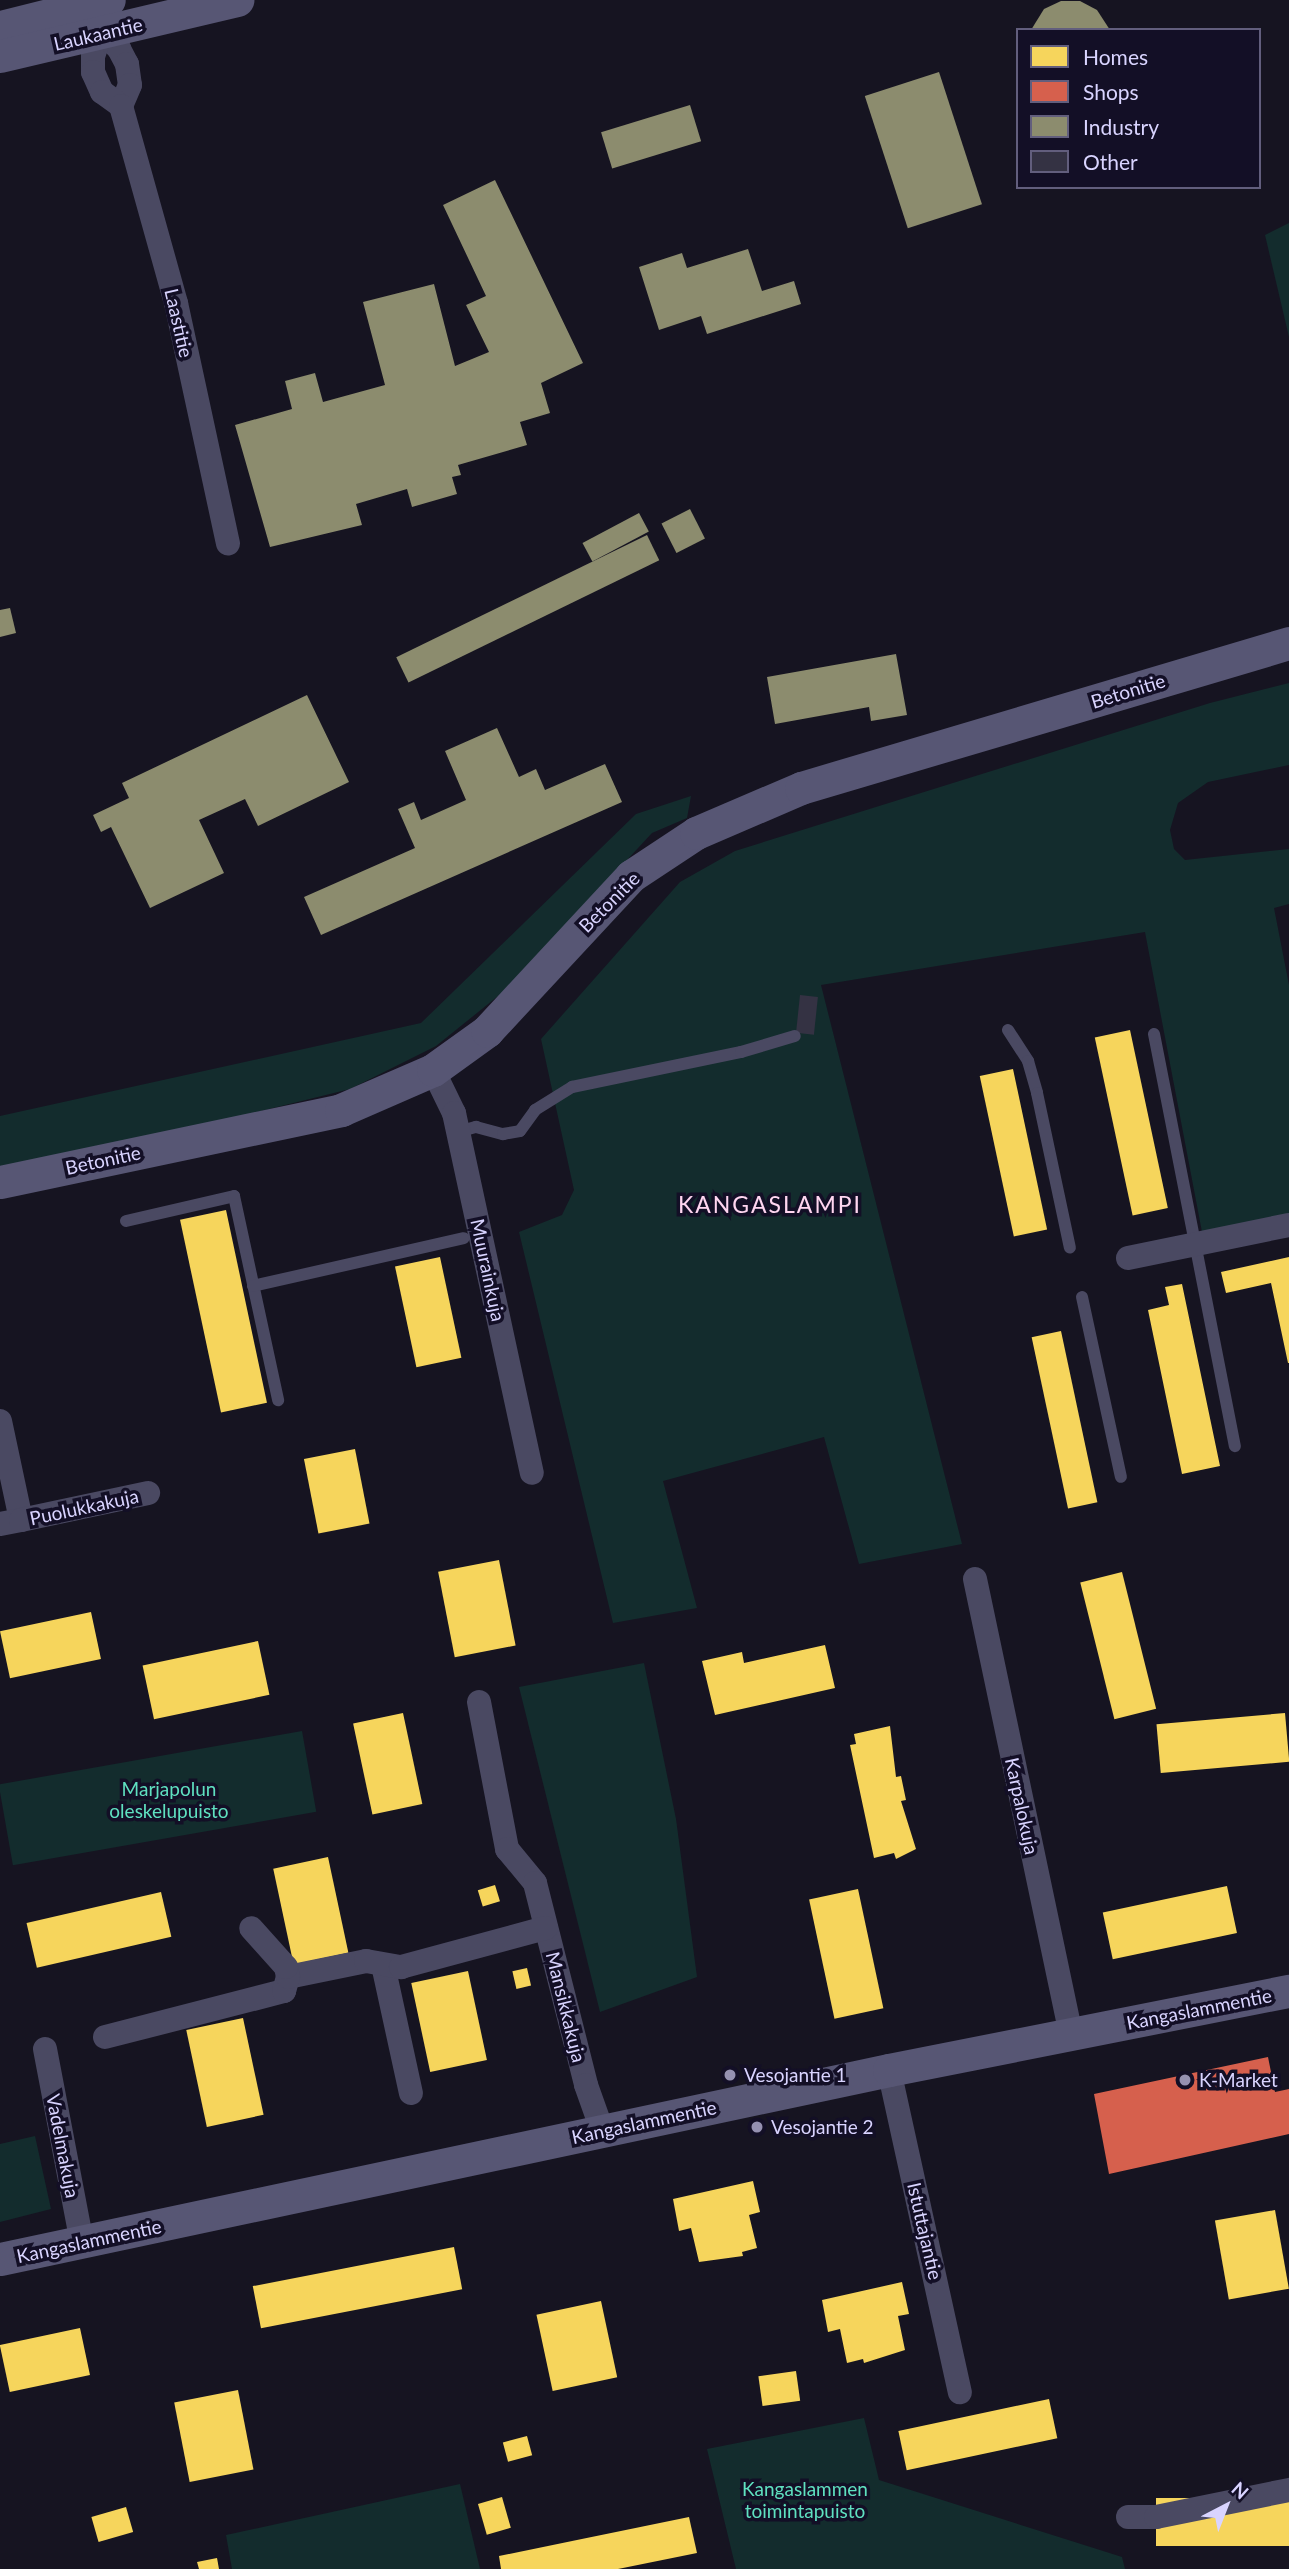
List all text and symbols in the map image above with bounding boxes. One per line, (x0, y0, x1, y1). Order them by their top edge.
street label: Laukaantie (51, 13, 145, 55)
legend (1016, 28, 1261, 189)
text: Homes (1083, 44, 1148, 69)
text: Shops (1083, 79, 1139, 104)
text: Industry (1083, 114, 1159, 139)
text: Other (1083, 149, 1138, 174)
street label: Laastitie (160, 286, 198, 360)
street label: Betonitie (1088, 669, 1168, 713)
street label: Betonitie (574, 867, 644, 937)
street label: Betonitie (63, 1141, 143, 1179)
district label: KANGASLAMPI (679, 1190, 861, 1218)
street label: Muurainkuja (466, 1217, 510, 1323)
street label: Puolukkakuja (27, 1484, 141, 1530)
street label: Karpalokuja (1001, 1755, 1043, 1857)
park label: Marjapolun oleskelupuisto (109, 1778, 229, 1822)
street label: Mansikkakuja (541, 1949, 591, 2065)
street label: Kangaslammentie (1124, 1984, 1274, 2034)
place label: Vesojantie 1 (744, 2064, 847, 2086)
marker: Vesojantie 1 (722, 2067, 738, 2083)
place label: K-Market (1199, 2069, 1278, 2091)
marker: K-Market (1177, 2072, 1193, 2088)
street label: Vadelmakuja (42, 2092, 84, 2200)
street label: Kangaslammentie (569, 2096, 719, 2148)
place label: Vesojantie 2 (771, 2116, 874, 2138)
marker: Vesojantie 2 (749, 2119, 765, 2135)
street label: Istuttajantie (903, 2180, 947, 2282)
street label: Kangaslammentie (14, 2215, 164, 2267)
north arrow (1191, 2471, 1261, 2541)
text: N (1227, 2477, 1254, 2503)
park label: Kangaslammen toimintapuisto (742, 2478, 868, 2522)

